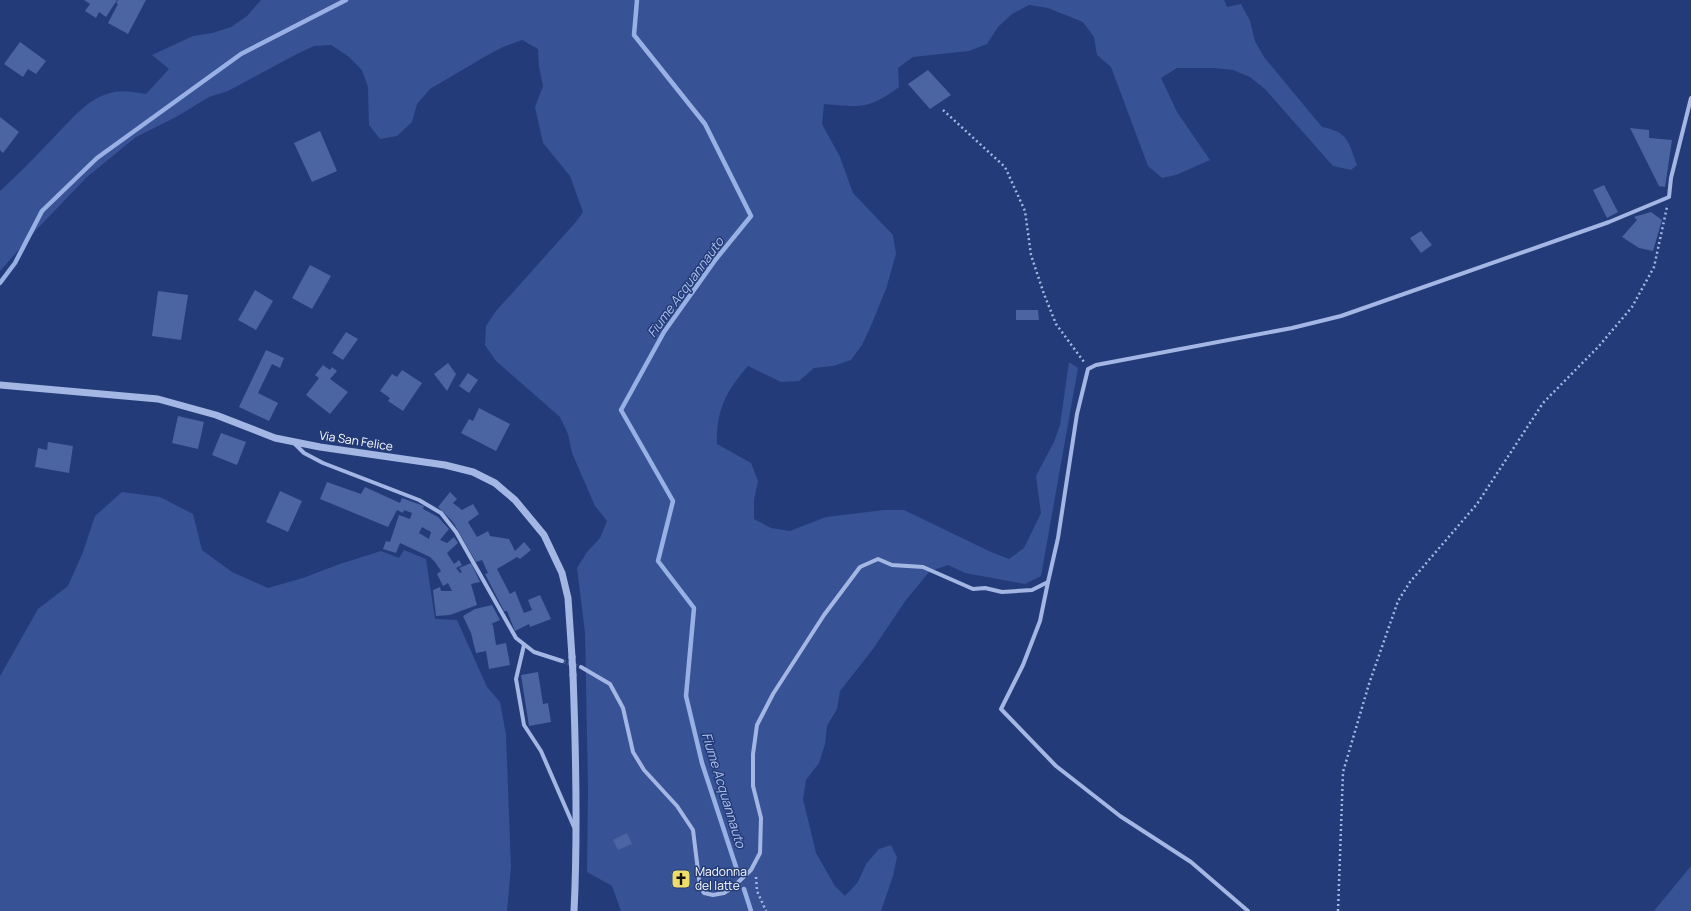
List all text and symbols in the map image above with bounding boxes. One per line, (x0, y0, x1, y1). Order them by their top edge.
water label: Fiume Acquannauto (643, 232, 728, 341)
street label: Via San Felice (318, 426, 394, 455)
water label: Fiume Acquannauto (698, 730, 750, 851)
place label: Madonna del latte (695, 863, 747, 894)
church icon: Madonna del latte (670, 868, 692, 890)

